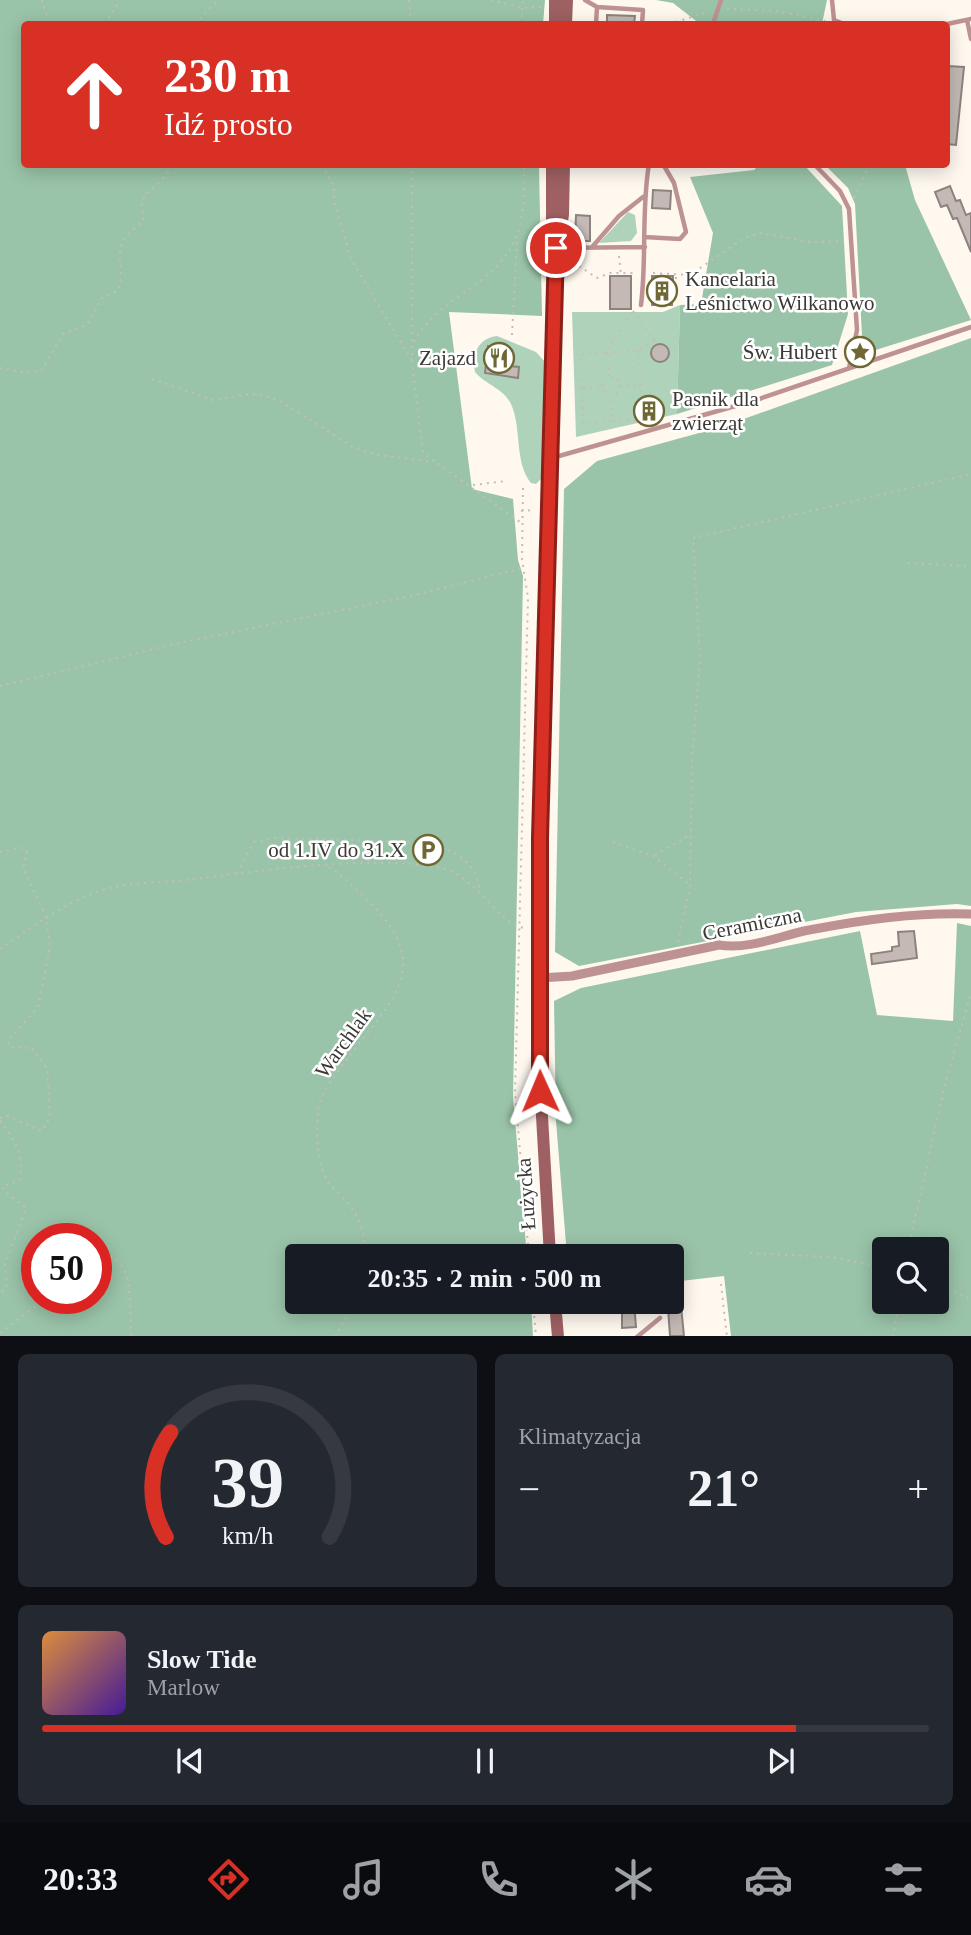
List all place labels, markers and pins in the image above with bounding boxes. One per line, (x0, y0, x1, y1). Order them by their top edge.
pin (526, 218, 586, 278)
place label: Kancelaria Leśnictwo Wilkanowo (685, 267, 874, 315)
building icon: Kancelaria Leśnictwo Wilkanowo (645, 274, 679, 308)
place icon: Św. Hubert (843, 335, 877, 369)
place label: Św. Hubert (743, 340, 837, 364)
restaurant icon: Zajazd (482, 341, 516, 375)
place label: Zajazd (419, 346, 476, 370)
place label: Pasnik dla zwierząt (672, 387, 760, 435)
building icon: Pasnik dla zwierząt (632, 394, 666, 428)
parking icon: od 1.IV do 31.X (411, 833, 445, 867)
place label: od 1.IV do 31.X (268, 838, 405, 862)

